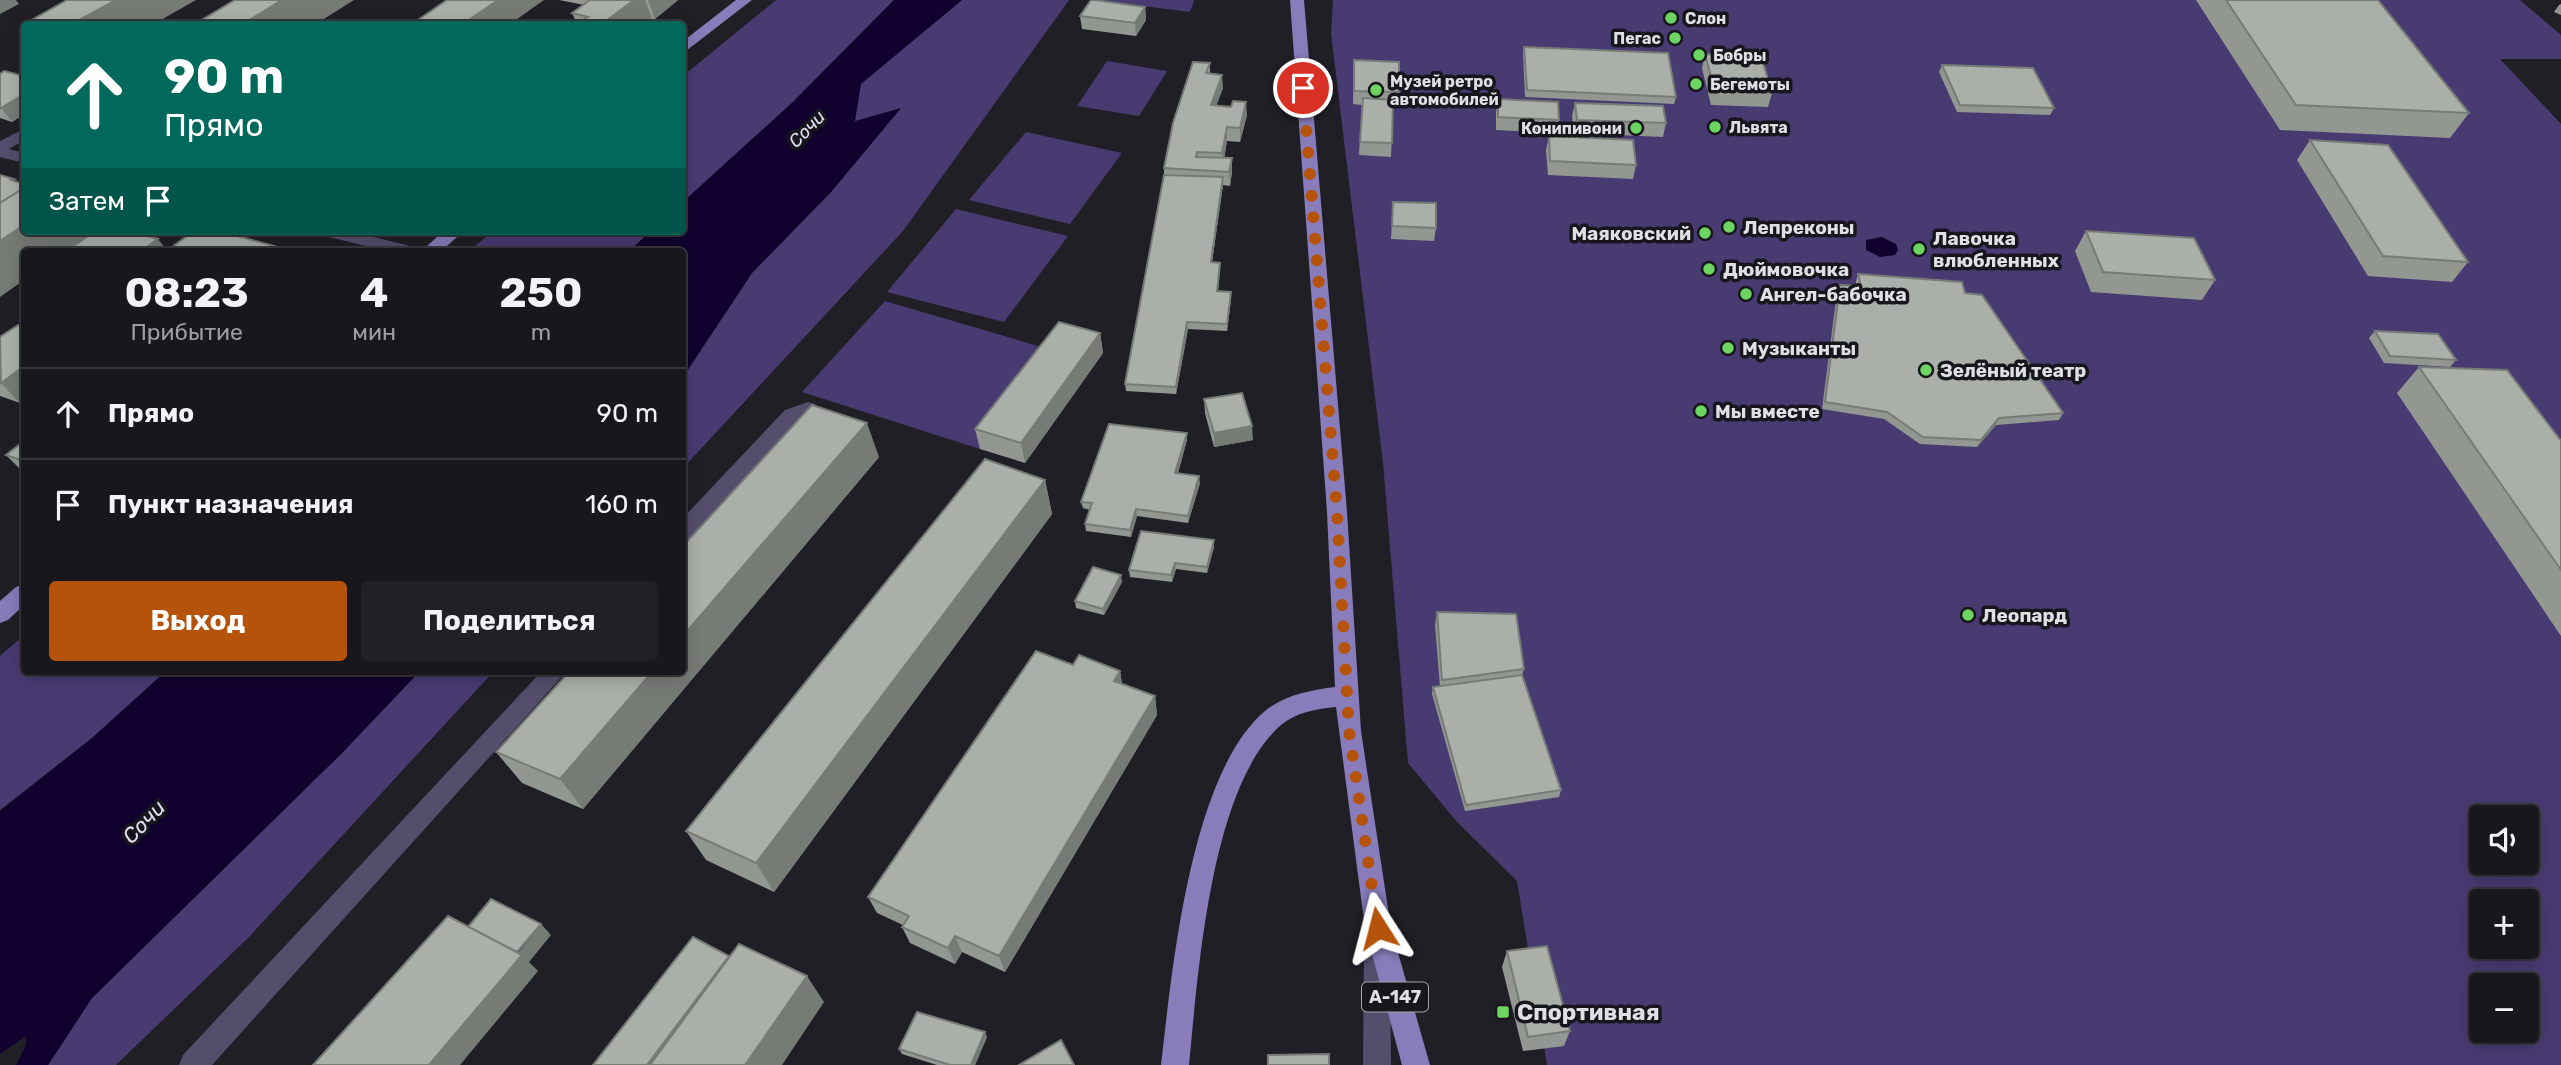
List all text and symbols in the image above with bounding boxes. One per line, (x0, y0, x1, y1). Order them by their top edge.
place label: Слон (1685, 9, 1726, 28)
marker: Слон (1663, 10, 1679, 26)
place label: Пегас (1613, 29, 1661, 48)
marker: Пегас (1667, 30, 1683, 46)
place label: Бобры (1713, 46, 1766, 65)
text: 90 m (164, 47, 284, 105)
marker: Бобры (1691, 47, 1707, 63)
icon: ahead (49, 49, 140, 140)
pin (1273, 58, 1333, 118)
icon: arrive (1284, 69, 1322, 107)
place label: Музей ретро автомобилей (1390, 72, 1499, 109)
place label: Бегемоты (1710, 75, 1790, 94)
marker: Бегемоты (1688, 76, 1704, 92)
marker: Музей ретро автомобилей (1368, 82, 1384, 98)
text: Прямо (164, 106, 264, 144)
water label: Сочи (784, 106, 830, 152)
place label: Львята (1729, 118, 1788, 137)
place label: Конипивони (1521, 119, 1622, 138)
marker: Львята (1707, 119, 1723, 135)
marker: Конипивони (1628, 120, 1644, 136)
icon: arrive (139, 182, 177, 220)
text: Затем (49, 186, 125, 217)
place label: Лепреконы (1743, 216, 1855, 239)
marker: Лепреконы (1721, 219, 1737, 235)
place label: Маяковский (1571, 222, 1691, 245)
marker: Маяковский (1697, 225, 1713, 241)
place label: Лавочка влюбленных (1933, 227, 2059, 272)
marker: Лавочка влюбленных (1911, 241, 1927, 257)
place label: Дюймовочка (1723, 258, 1849, 281)
marker: Дюймовочка (1701, 261, 1717, 277)
text: 08:23 (125, 268, 249, 318)
text: 4 (360, 268, 388, 318)
text: 250 (499, 268, 582, 318)
place label: Ангел-бабочка (1760, 283, 1907, 306)
marker: Ангел-бабочка (1738, 286, 1754, 302)
text: Прибытие (130, 318, 243, 346)
text: мин (352, 318, 396, 346)
text: m (531, 318, 551, 346)
place label: Музыканты (1742, 337, 1856, 360)
marker: Музыканты (1720, 340, 1736, 356)
place label: Зелёный театр (1940, 359, 2086, 382)
marker: Зелёный театр (1918, 362, 1934, 378)
icon: ahead (49, 395, 87, 433)
text: Прямо (108, 398, 194, 429)
text: 90 m (597, 398, 658, 429)
place label: Мы вместе (1715, 400, 1820, 423)
marker: Мы вместе (1693, 403, 1709, 419)
icon: arrive (49, 486, 87, 524)
text: Пункт назначения (108, 489, 353, 520)
text: 160 m (585, 489, 658, 520)
button: Выход (49, 581, 347, 661)
button: Поделиться (361, 581, 658, 661)
place label: Леопард (1982, 604, 2068, 627)
marker: Леопард (1960, 607, 1976, 623)
water label: Сочи (117, 795, 170, 848)
map controls (2469, 805, 2539, 1043)
button: sound (2469, 805, 2539, 875)
button: + (2469, 889, 2539, 959)
position arrow (1341, 891, 1415, 965)
button: − (2469, 973, 2539, 1043)
road number: А-147 (1362, 982, 1428, 1012)
place label: Спортивная (1517, 998, 1660, 1026)
marker: Спортивная (1495, 1004, 1511, 1020)

